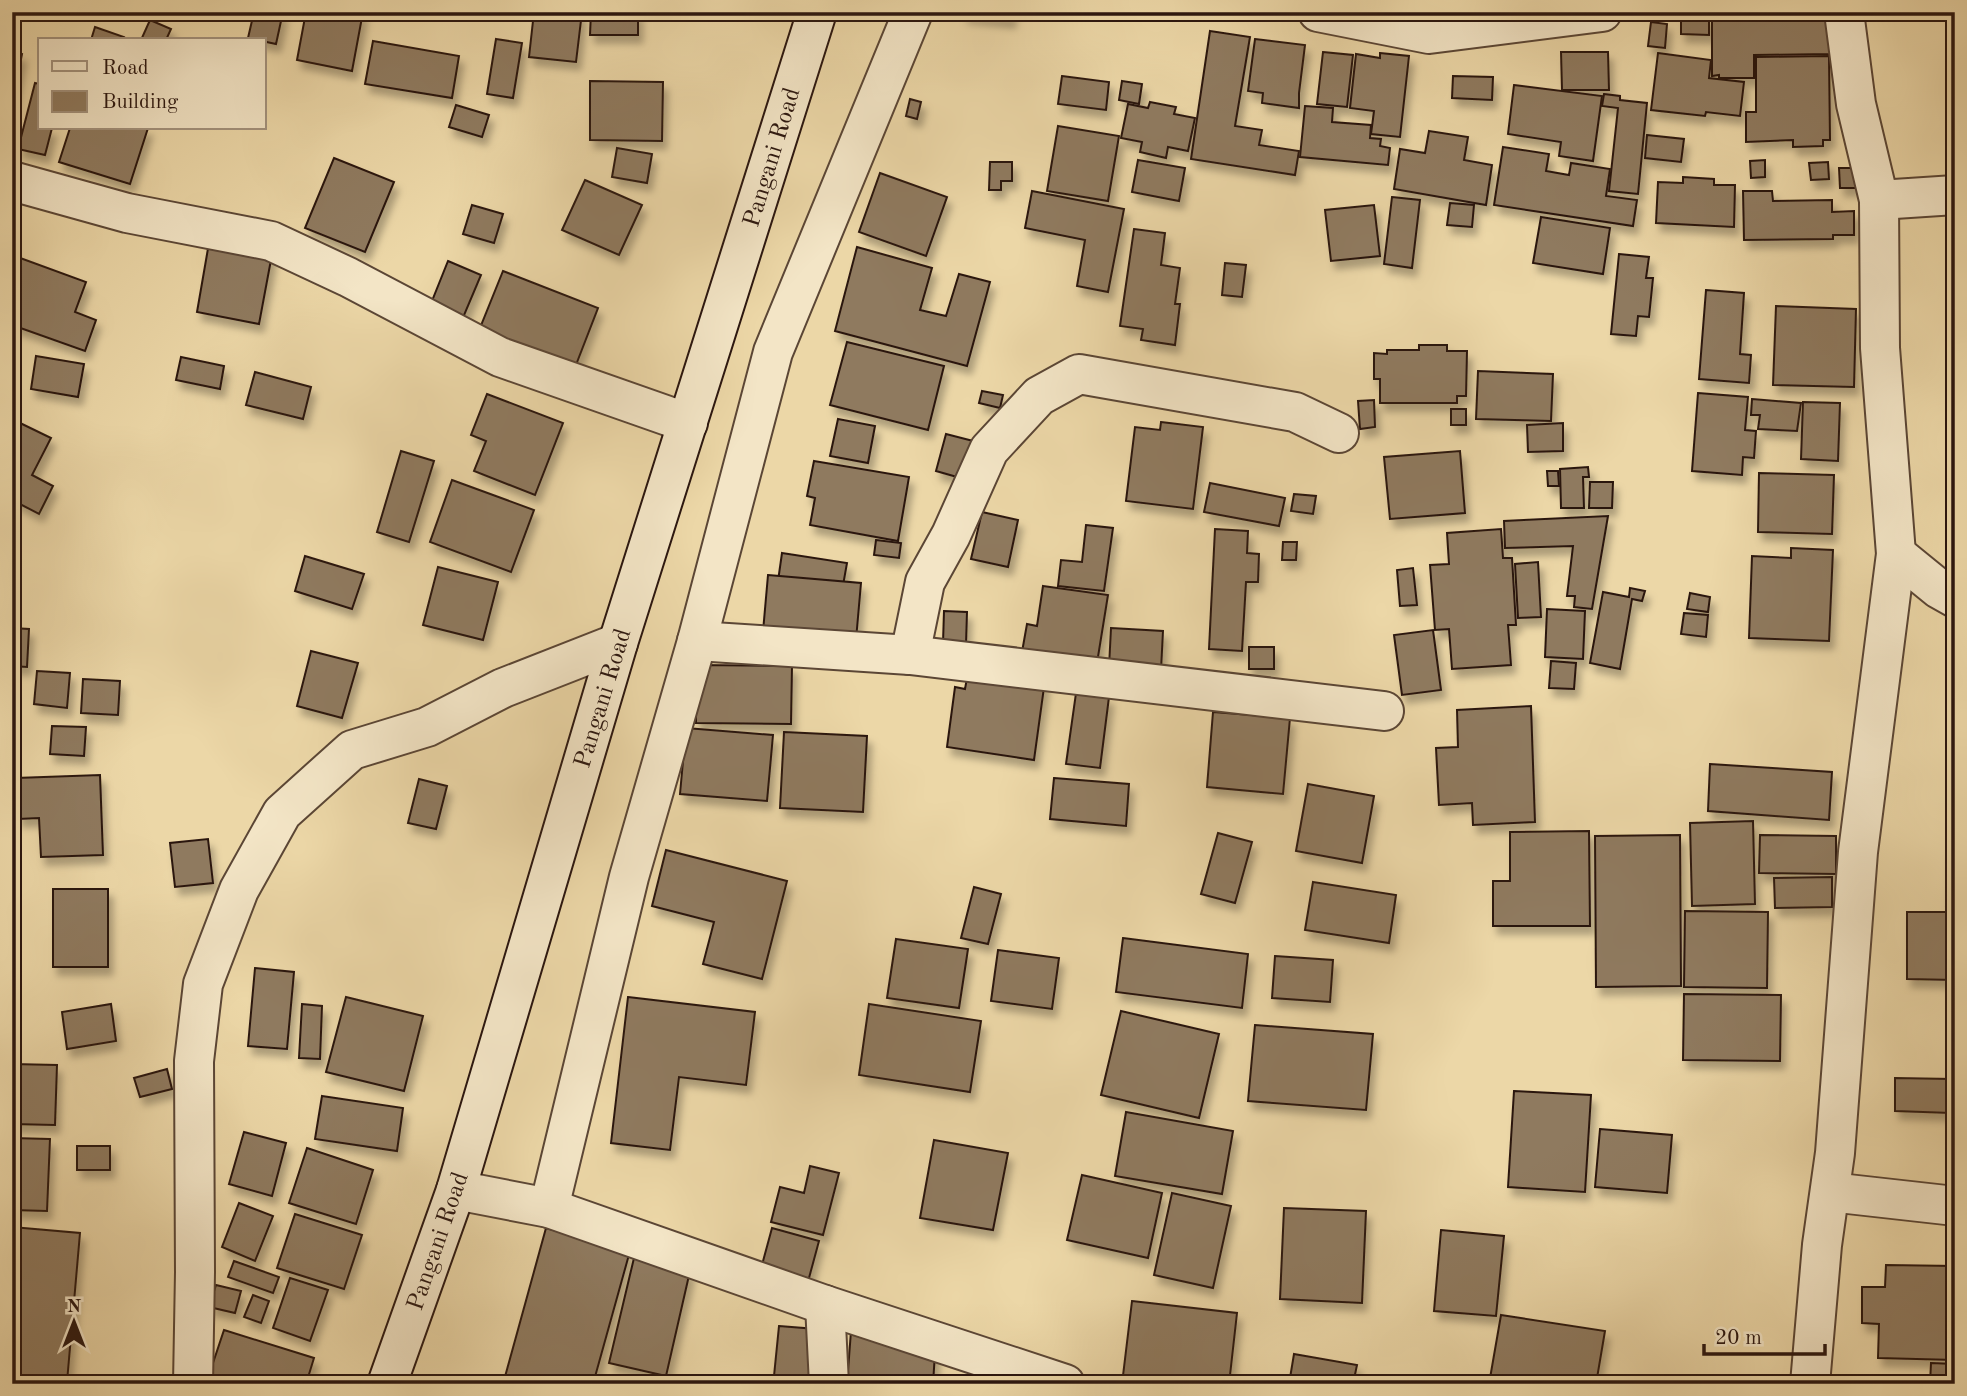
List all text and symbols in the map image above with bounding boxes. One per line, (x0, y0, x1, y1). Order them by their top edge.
legend (38, 38, 266, 130)
text: Road (102, 58, 149, 79)
street label: Pangani Road (740, 85, 806, 230)
text: Building (102, 92, 179, 113)
street label: Pangani Road (571, 626, 637, 771)
street label: Pangani Road (404, 1169, 474, 1314)
north arrow (38, 1288, 108, 1358)
text: N (67, 1298, 82, 1317)
scale bar (1704, 1312, 1825, 1356)
text: 20 m (1715, 1328, 1762, 1349)

